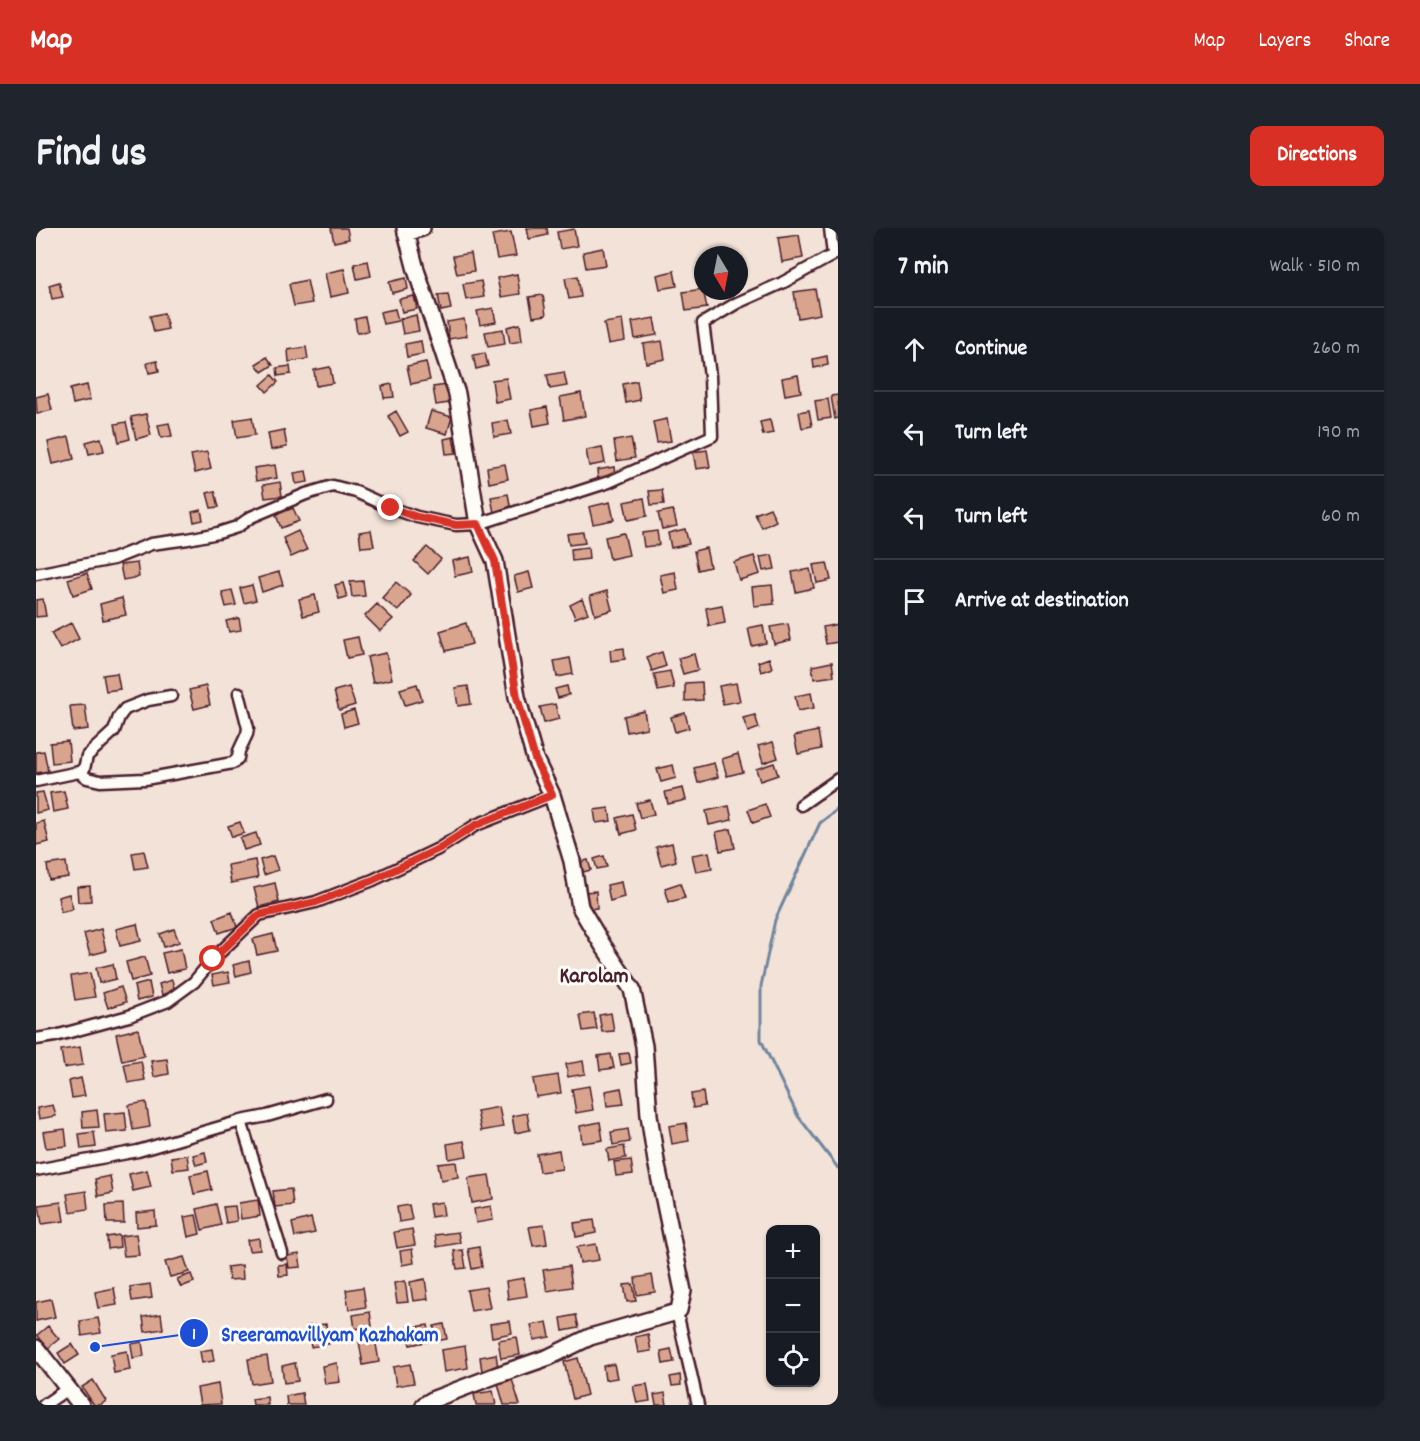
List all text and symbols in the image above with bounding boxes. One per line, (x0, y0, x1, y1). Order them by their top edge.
text: Map (30, 22, 72, 62)
text: Map (1194, 27, 1225, 57)
text: Layers (1258, 27, 1311, 57)
text: Share (1344, 27, 1390, 57)
text: Find us (36, 126, 147, 186)
button: Directions (1250, 126, 1384, 186)
north arrow (694, 246, 748, 300)
text: 7 min (898, 249, 949, 286)
text: Walk · 510 m (1270, 253, 1360, 281)
icon: ahead (898, 333, 931, 366)
text: Continue (955, 334, 1027, 365)
text: 260 m (1312, 335, 1360, 363)
icon: left (898, 417, 931, 450)
text: Turn left (955, 418, 1027, 449)
text: 190 m (1317, 419, 1360, 447)
route end (377, 494, 403, 520)
icon: left (898, 501, 931, 534)
text: Turn left (955, 502, 1027, 533)
text: 60 m (1321, 503, 1360, 531)
icon: arrive (898, 585, 931, 618)
text: Arrive at destination (955, 586, 1129, 617)
route start (199, 945, 225, 971)
district label: Karolam (559, 962, 629, 993)
map controls (766, 1225, 820, 1387)
button: + (766, 1225, 820, 1279)
button: − (766, 1279, 820, 1333)
callout: Sreeramavillyam Kazhakam (179, 1314, 450, 1353)
text: Sreeramavillyam Kazhakam (221, 1322, 439, 1352)
text: 1 (192, 1323, 196, 1348)
button: locate (766, 1333, 820, 1387)

